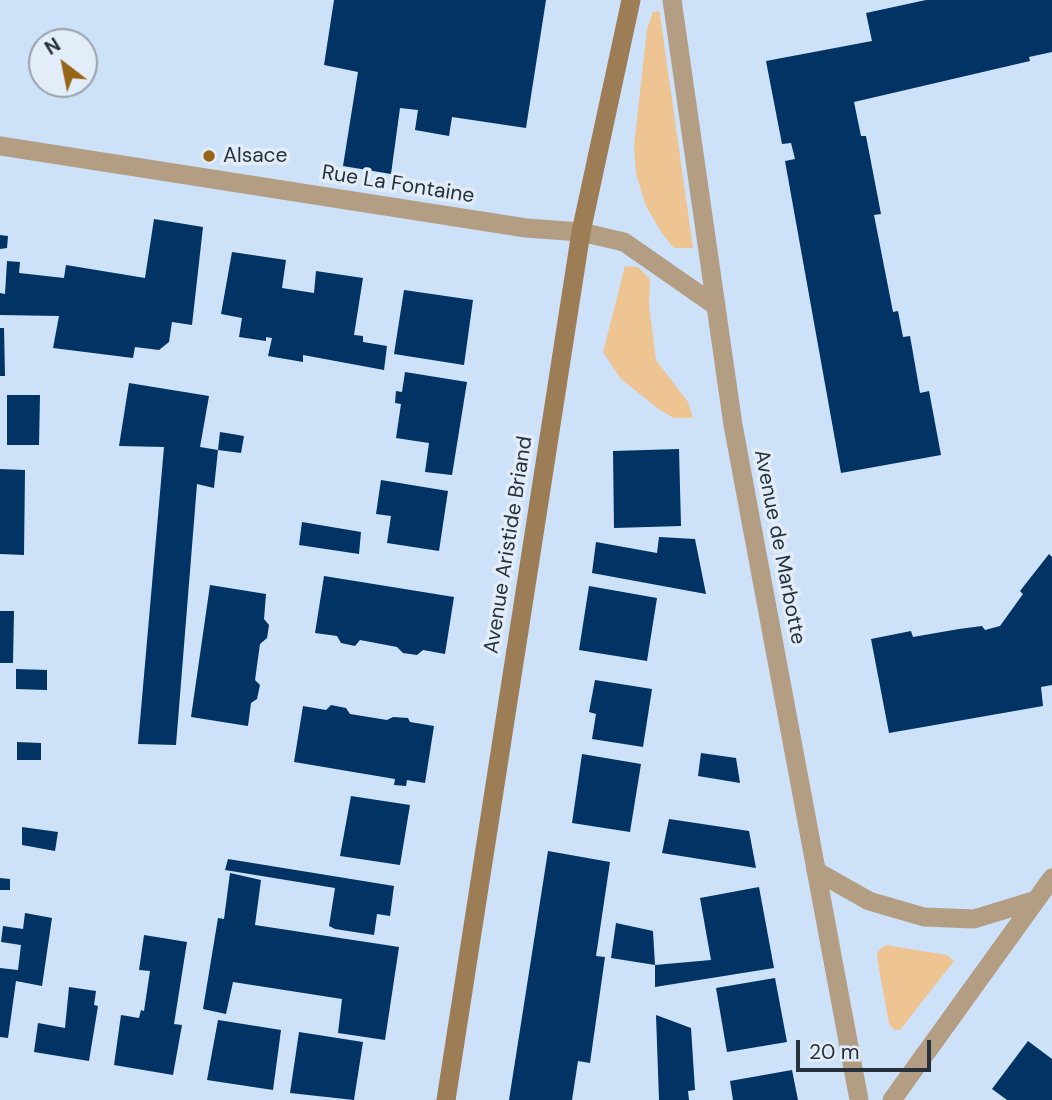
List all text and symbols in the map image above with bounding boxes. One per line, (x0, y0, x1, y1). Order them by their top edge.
north arrow (28, 28, 98, 98)
text: N (40, 32, 65, 61)
place label: Alsace (223, 143, 288, 169)
marker: Alsace (201, 148, 217, 164)
street label: Rue La Fontaine (320, 161, 476, 209)
street label: Avenue Aristide Briand (479, 434, 539, 656)
street label: Avenue de Marbotte (748, 448, 810, 646)
scale bar (800, 1026, 935, 1070)
text: 20 m (809, 1038, 860, 1066)

